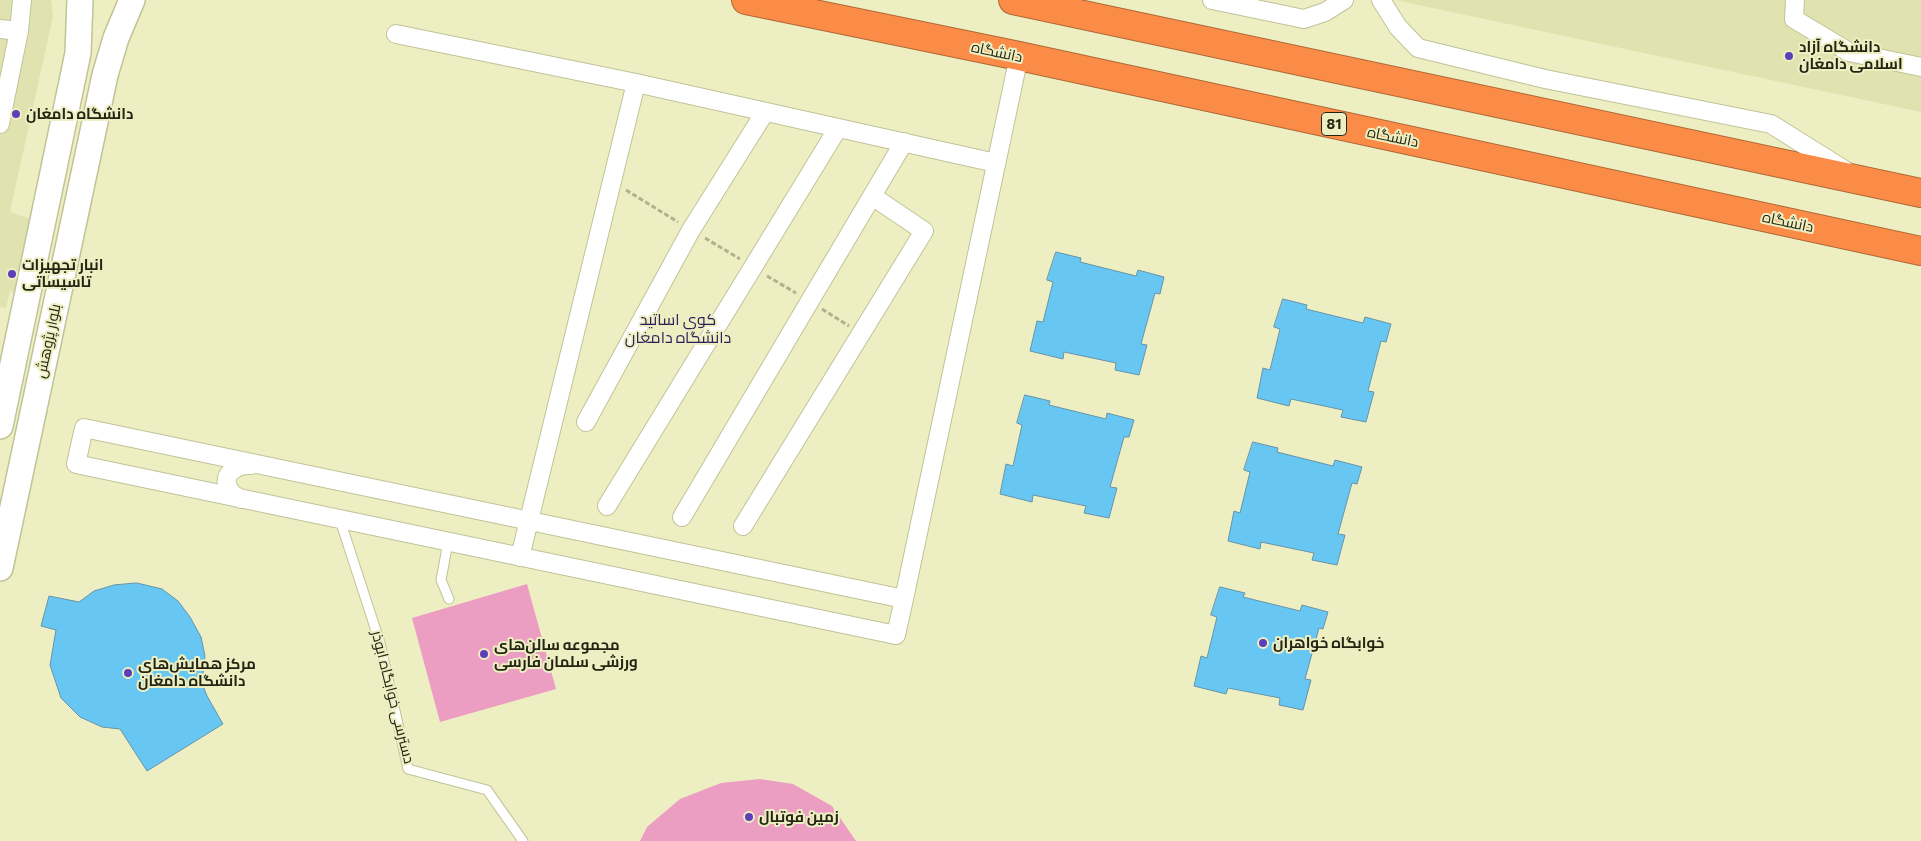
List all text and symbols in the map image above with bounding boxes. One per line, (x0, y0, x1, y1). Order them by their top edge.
street label: دانشگاه (970, 38, 1024, 66)
place label: دانشگاه آزاد اسلامی دامغان (1799, 38, 1903, 73)
marker: دانشگاه آزاد اسلامی دامغان (1783, 50, 1795, 62)
place label: دانشگاه دامغان (26, 105, 133, 123)
marker: دانشگاه دامغان (10, 108, 22, 120)
road number: 81 (1322, 112, 1346, 136)
street label: دانشگاه (1366, 123, 1420, 151)
street label: دانشگاه (1761, 208, 1815, 236)
place label: انبار تجهیزات تاسیساتی (22, 256, 103, 291)
marker: انبار تجهیزات تاسیساتی (6, 268, 18, 280)
street label: بلوار پژوهش (31, 302, 65, 380)
district label: کوی اساتید دانشگاه دامغان (625, 310, 731, 348)
street label: دسترسی خوابگاه ابوذر (368, 628, 418, 766)
place label: خوابگاه خواهران (1273, 634, 1384, 652)
place label: مجموعه سالن‌های ورزشی سلمان فارسی (494, 636, 638, 671)
marker: خوابگاه خواهران (1257, 637, 1269, 649)
marker: مجموعه سالن‌های ورزشی سلمان فارسی (478, 648, 490, 660)
place label: مرکز همایش‌های دانشگاه دامغان (138, 655, 256, 690)
marker: مرکز همایش‌های دانشگاه دامغان (122, 667, 134, 679)
place label: زمین فوتبال (759, 808, 839, 826)
marker: زمین فوتبال (743, 811, 755, 823)

